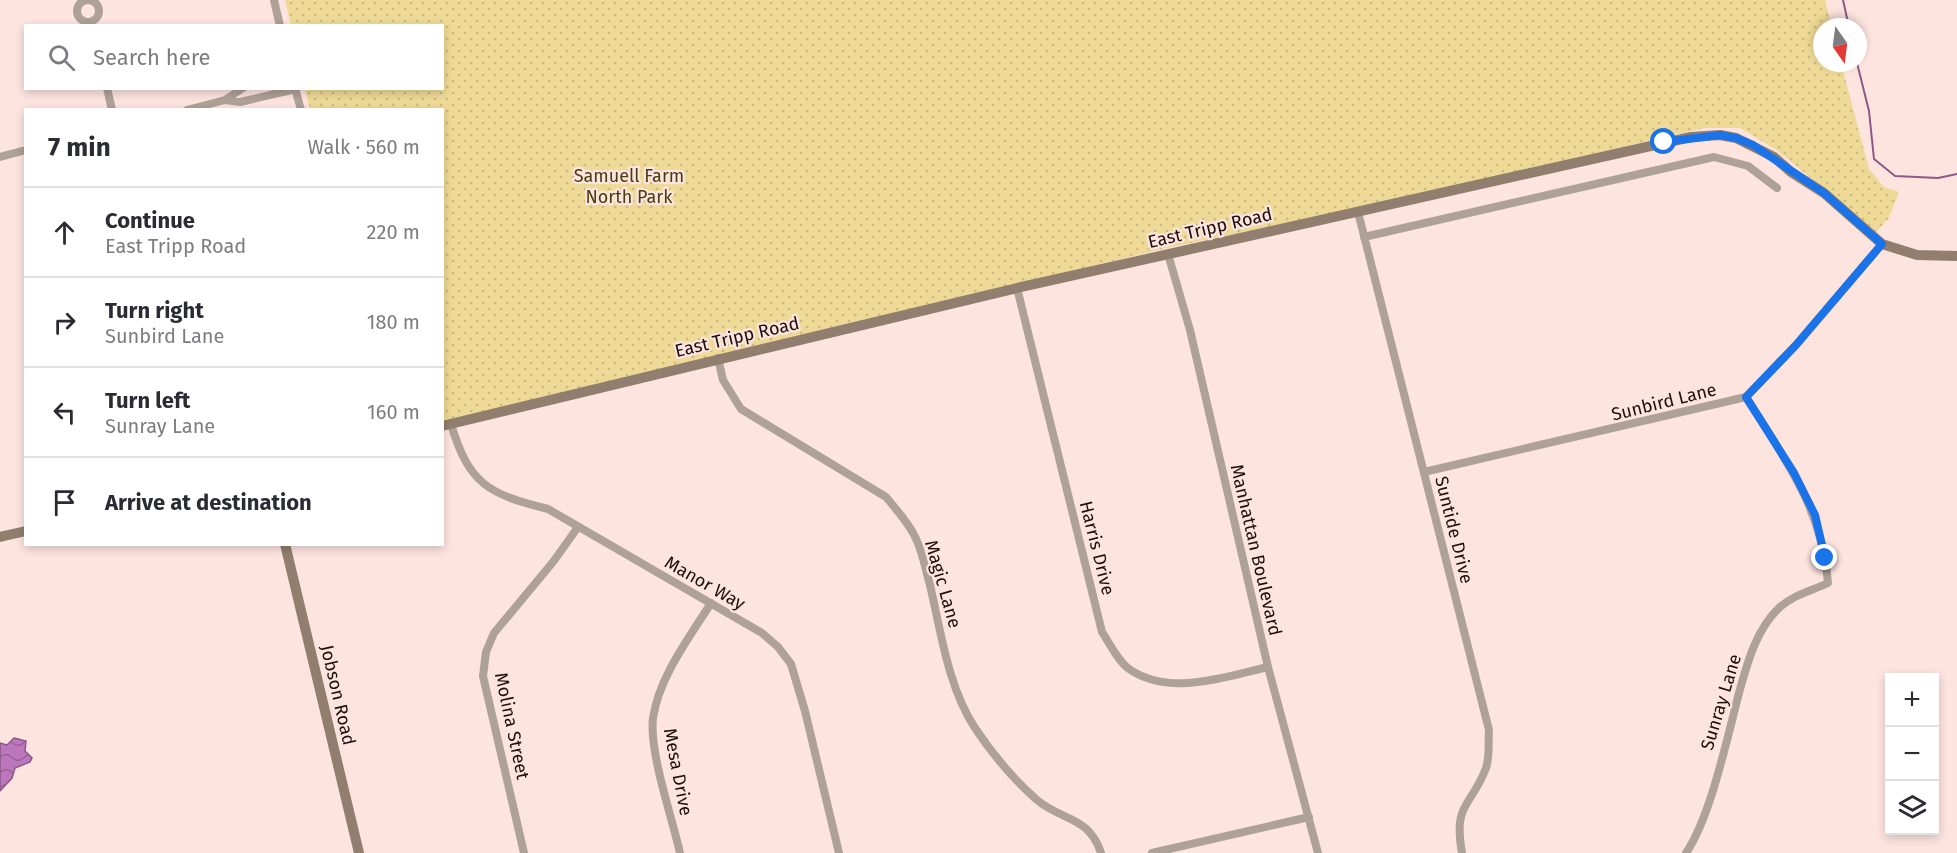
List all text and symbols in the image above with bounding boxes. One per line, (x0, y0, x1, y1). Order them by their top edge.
north arrow (1813, 18, 1867, 72)
search box (24, 24, 444, 90)
icon: search (45, 41, 78, 74)
text: Search here (93, 44, 211, 71)
route start (1650, 128, 1676, 154)
text: 7 min (48, 132, 111, 163)
text: Walk · 560 m (308, 135, 420, 159)
park label: Samuell Farm North Park (574, 165, 684, 208)
street label: East Tripp Road (1146, 203, 1274, 253)
text: Continue (105, 207, 195, 234)
icon: ahead (48, 216, 81, 249)
text: 220 m (367, 220, 420, 244)
text: East Tripp Road (105, 234, 246, 258)
text: Turn right (105, 297, 204, 324)
icon: right (48, 306, 81, 339)
text: 180 m (367, 310, 420, 334)
street label: East Tripp Road (673, 312, 801, 362)
text: Sunbird Lane (105, 324, 224, 348)
street label: Sunbird Lane (1609, 378, 1719, 426)
text: Turn left (105, 387, 190, 414)
icon: left (48, 396, 81, 429)
text: 160 m (367, 400, 420, 424)
text: Sunray Lane (105, 414, 215, 438)
street label: Manhattan Boulevard (1226, 462, 1286, 638)
street label: Suntide Drive (1430, 474, 1478, 586)
icon: arrive (48, 486, 81, 519)
text: Arrive at destination (105, 489, 312, 516)
street label: Harris Drive (1075, 499, 1119, 597)
street label: Magic Lane (920, 538, 966, 630)
route end (1811, 544, 1837, 570)
street label: Manor Way (661, 551, 749, 615)
street label: Jobson Road (316, 643, 360, 747)
street label: Sunray Lane (1696, 651, 1746, 753)
street label: Molina Street (490, 670, 534, 782)
map controls (1885, 673, 1939, 835)
button: + (1885, 673, 1939, 727)
street label: Mesa Drive (659, 726, 697, 818)
button: − (1885, 727, 1939, 781)
button: layers (1885, 781, 1939, 835)

